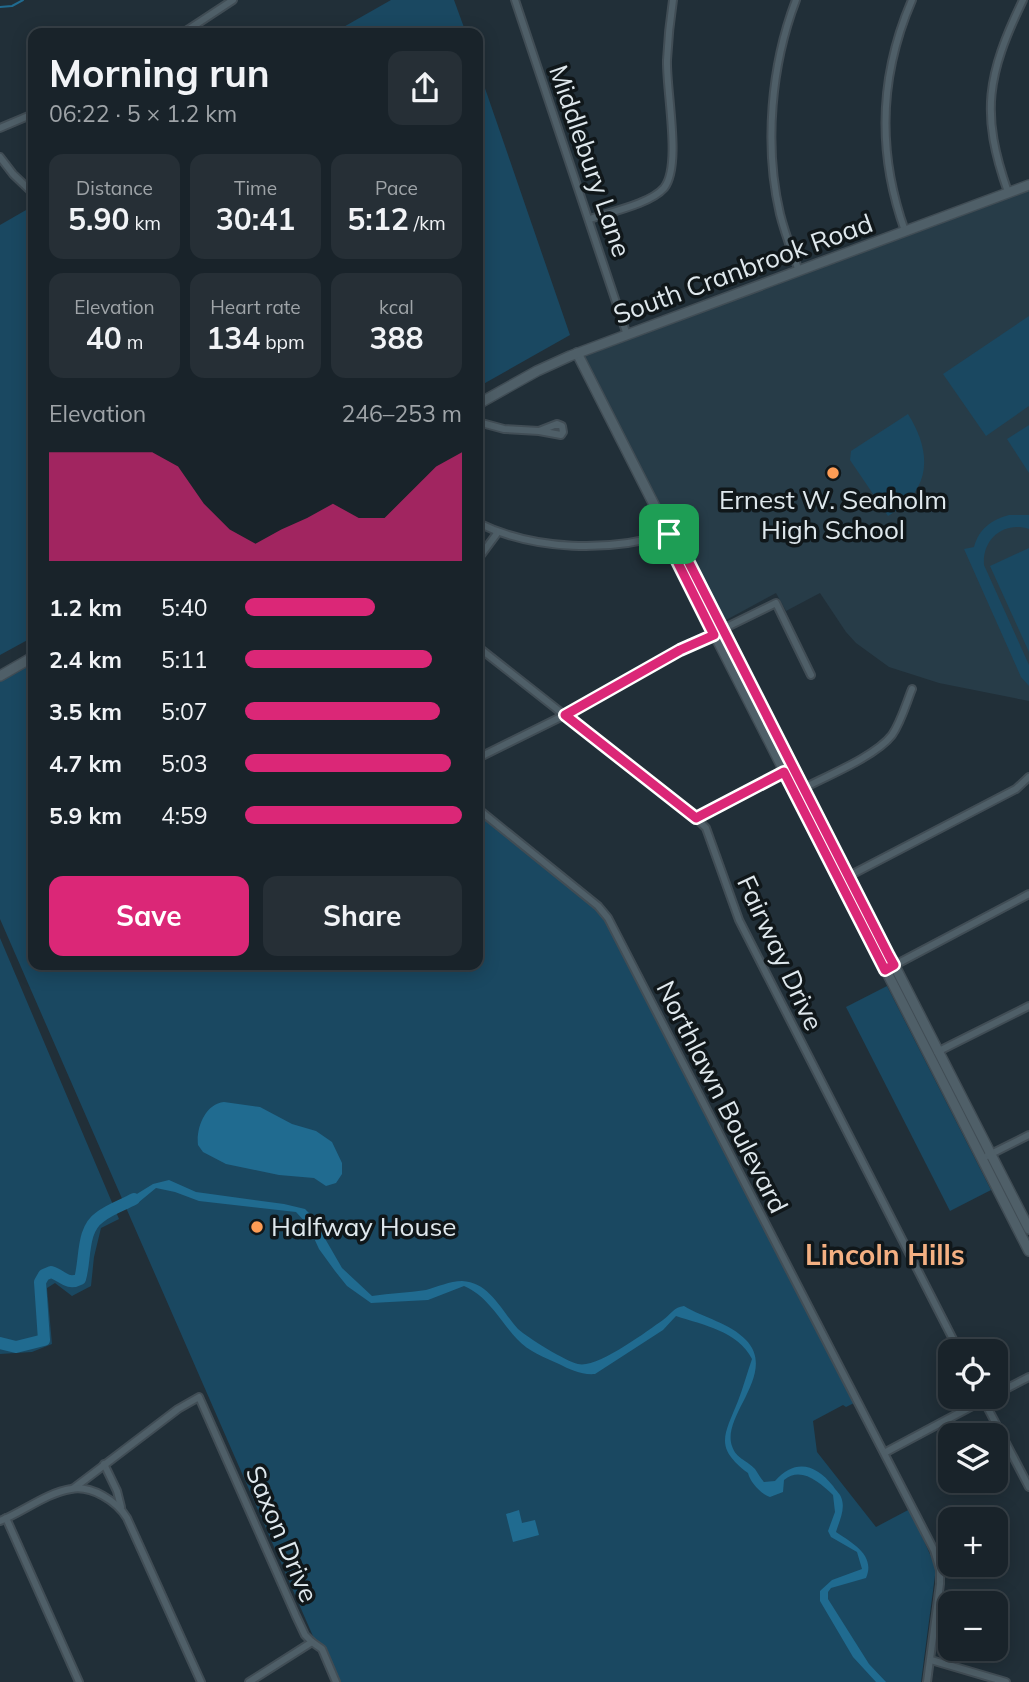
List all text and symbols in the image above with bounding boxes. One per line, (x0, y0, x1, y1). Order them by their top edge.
text: Morning run (49, 49, 270, 97)
button: share (388, 51, 462, 125)
street label: Middlebury Lane (542, 61, 639, 261)
text: 06:22 · 5 × 1.2 km (49, 99, 237, 128)
text: Distance (76, 176, 153, 200)
text: Time (234, 176, 277, 200)
text: Pace (375, 176, 418, 200)
text: 5.90 (68, 200, 130, 238)
text: 30:41 (216, 200, 295, 238)
text: 5:12 (347, 200, 409, 238)
street label: South Cranbrook Road (609, 206, 877, 331)
text: km (130, 211, 161, 235)
text: /km (409, 211, 446, 235)
text: Elevation (74, 295, 155, 319)
text: Heart rate (210, 295, 301, 319)
text: kcal (379, 295, 414, 319)
text: 40 (86, 319, 122, 357)
text: 134 (206, 319, 260, 357)
text: 388 (370, 319, 424, 357)
text: m (122, 330, 143, 354)
text: bpm (260, 330, 305, 354)
text: Elevation (49, 399, 146, 428)
text: 246–253 m (341, 399, 462, 428)
marker: Ernest W. Seaholm High School (825, 465, 841, 481)
place label: Ernest W. Seaholm High School (719, 483, 947, 546)
pin (639, 504, 699, 564)
icon: arrive (650, 515, 688, 553)
text: 1.2 km (49, 593, 122, 622)
text: 5:40 (161, 593, 208, 622)
text: 2.4 km (49, 645, 122, 674)
text: 5:11 (161, 645, 208, 674)
text: 3.5 km (49, 697, 122, 726)
text: 5:07 (161, 697, 208, 726)
text: 4.7 km (49, 749, 122, 778)
text: 5:03 (161, 749, 208, 778)
text: 5.9 km (49, 801, 122, 830)
text: 4:59 (161, 801, 208, 830)
street label: Fairway Drive (730, 870, 831, 1036)
button: Save (49, 876, 249, 956)
button: Share (263, 876, 462, 956)
street label: Northlawn Boulevard (649, 975, 795, 1219)
place label: Halfway House (271, 1210, 457, 1243)
marker: Halfway House (249, 1219, 265, 1235)
district label: Lincoln Hills (805, 1237, 965, 1272)
map controls (938, 1339, 1008, 1661)
button: locate (938, 1339, 1008, 1409)
button: layers (938, 1423, 1008, 1493)
street label: Saxon Drive (239, 1461, 326, 1607)
button: + (938, 1507, 1008, 1577)
button: − (938, 1591, 1008, 1661)

